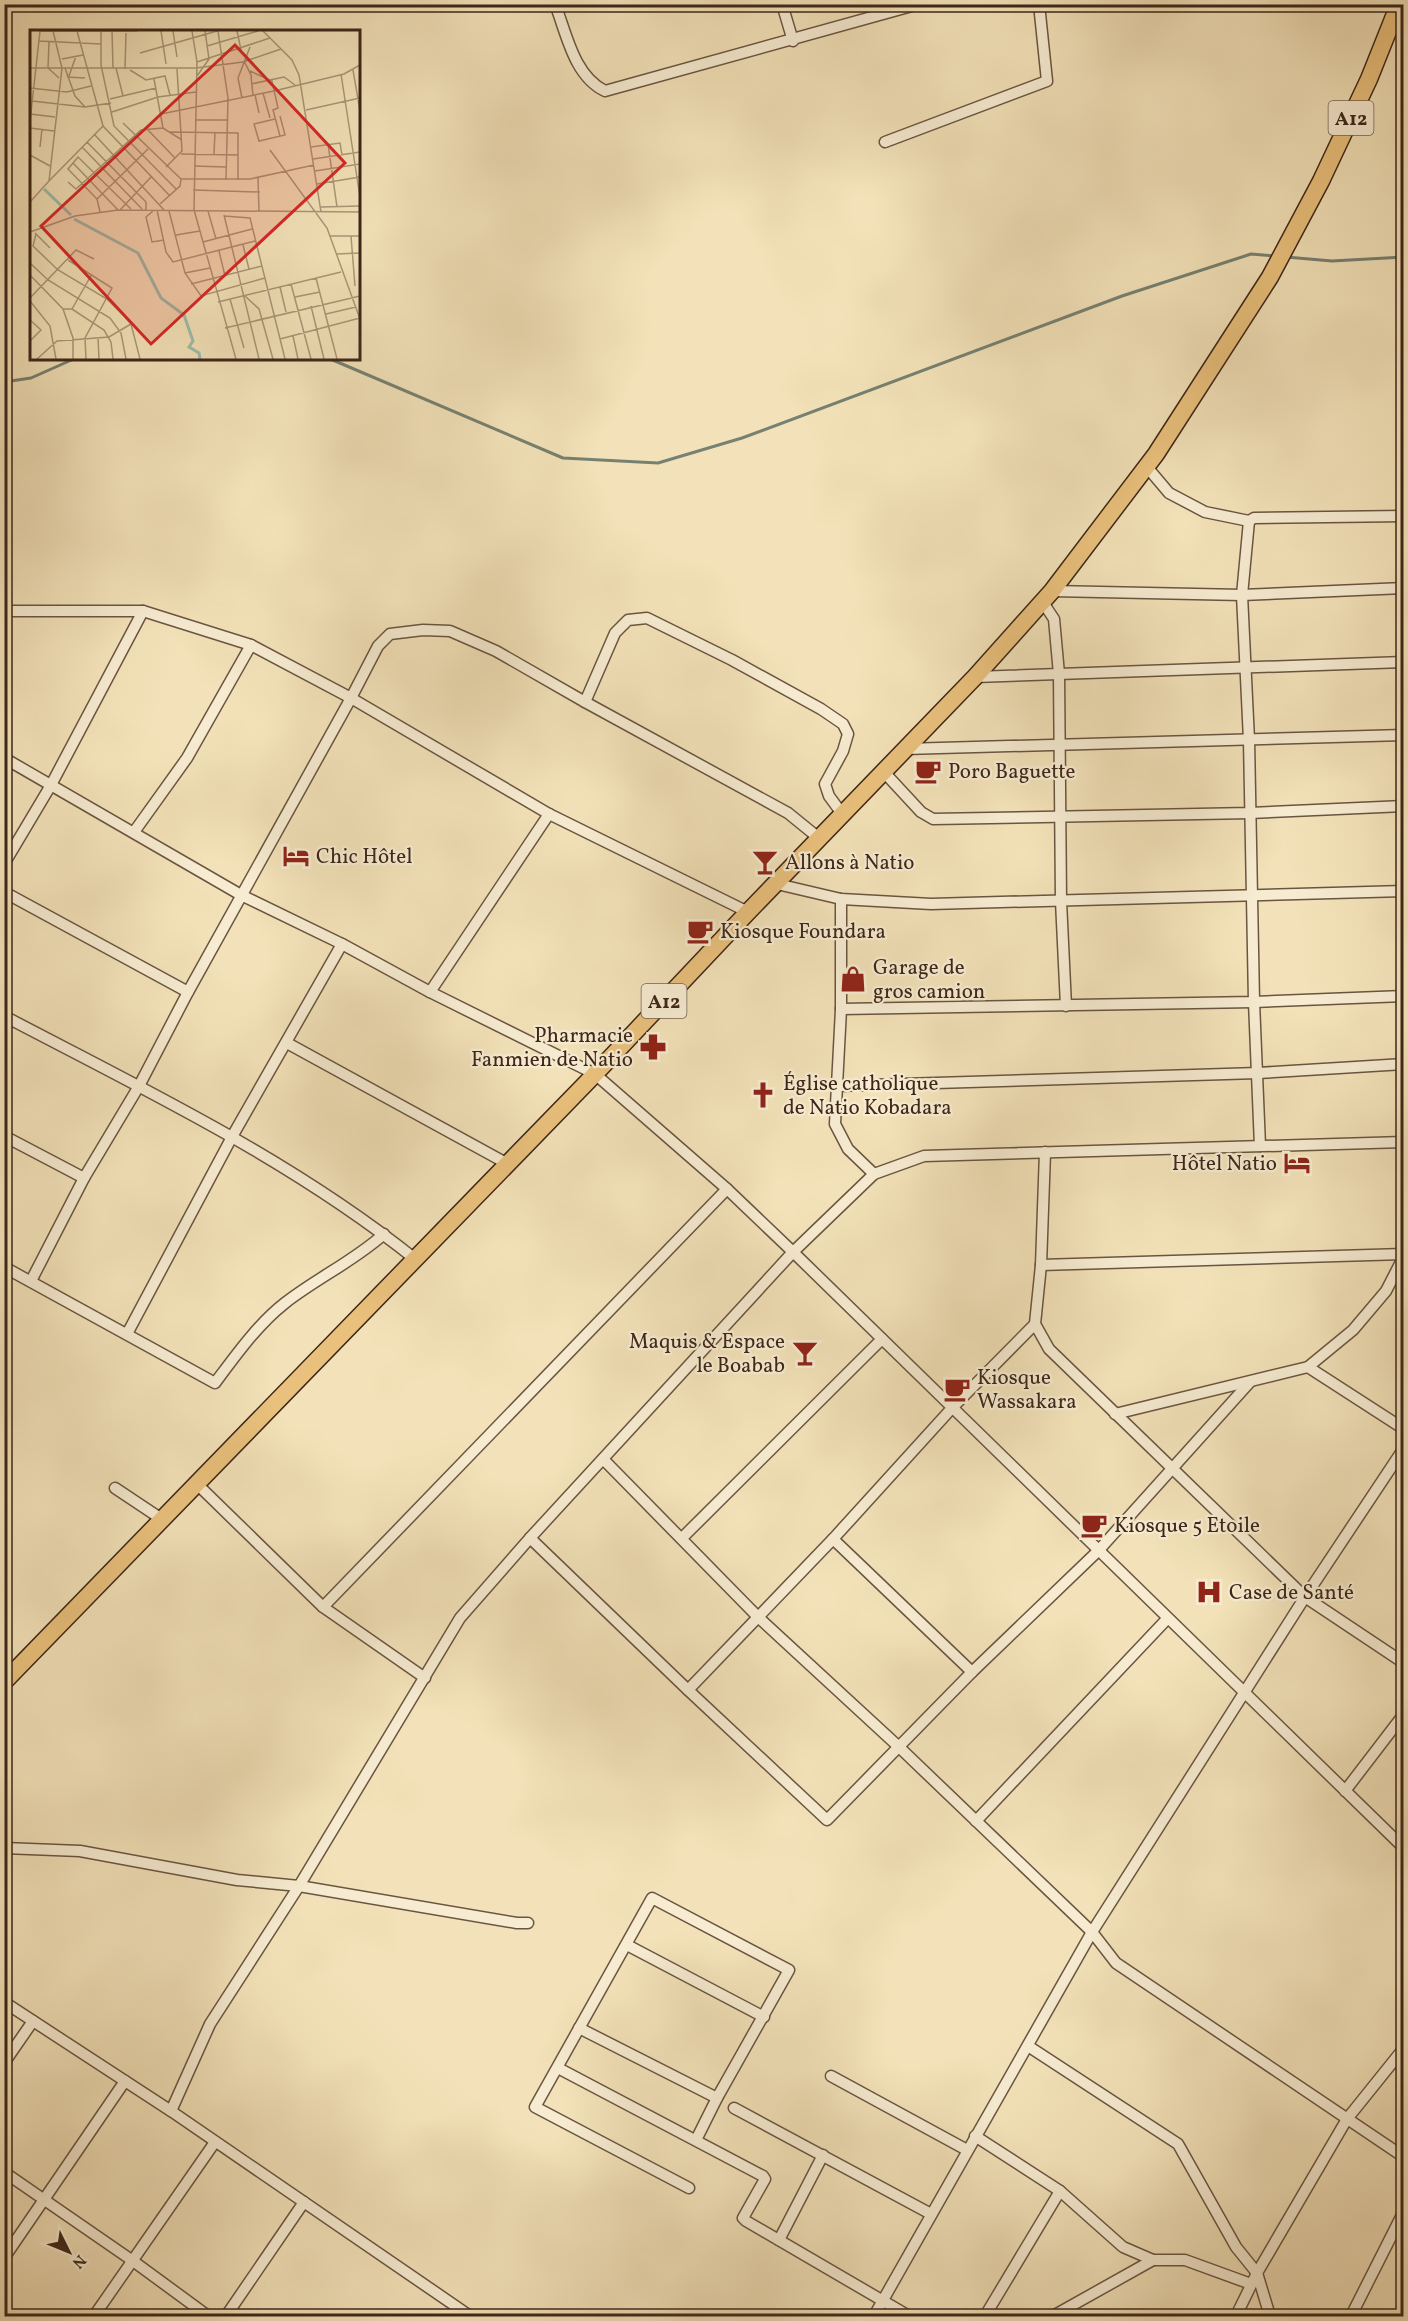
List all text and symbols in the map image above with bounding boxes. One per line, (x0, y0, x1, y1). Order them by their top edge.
inset map (30, 30, 360, 360)
road number: A12 (1328, 101, 1374, 135)
cafe icon: Poro Baguette (913, 756, 943, 786)
place label: Poro Baguette (948, 758, 1076, 787)
hotel icon: Chic Hôtel (281, 841, 311, 871)
place label: Chic Hôtel (316, 843, 413, 872)
bar icon: Allons à Natio (750, 847, 780, 877)
place label: Allons à Natio (785, 849, 915, 878)
cafe icon: Kiosque Foundara (685, 916, 715, 946)
place label: Kiosque Foundara (720, 918, 886, 947)
place label: Garage de gros camion (873, 954, 985, 1007)
shop icon: Garage de gros camion (838, 964, 868, 994)
road number: A12 (642, 984, 686, 1018)
place label: Pharmacie Fanmien de Natio (471, 1022, 633, 1075)
pharmacy icon: Pharmacie Fanmien de Natio (638, 1032, 668, 1062)
place label: Église catholique de Natio Kobadara (783, 1070, 952, 1123)
church icon: Église catholique de Natio Kobadara (748, 1080, 778, 1110)
hotel icon: Hôtel Natio (1282, 1148, 1312, 1178)
place label: Hôtel Natio (1172, 1150, 1277, 1179)
place label: Maquis & Espace le Boabab (629, 1328, 785, 1381)
bar icon: Maquis & Espace le Boabab (790, 1338, 820, 1368)
place label: Kiosque Wassakara (977, 1364, 1077, 1417)
cafe icon: Kiosque Wassakara (942, 1374, 972, 1404)
cafe icon: Kiosque 5 Etoile (1079, 1510, 1109, 1540)
place label: Kiosque 5 Etoile (1114, 1512, 1260, 1541)
hospital icon: Case de Santé (1194, 1577, 1224, 1607)
place label: Case de Santé (1229, 1579, 1354, 1608)
north arrow (39, 2222, 99, 2282)
text: N (66, 2249, 91, 2273)

